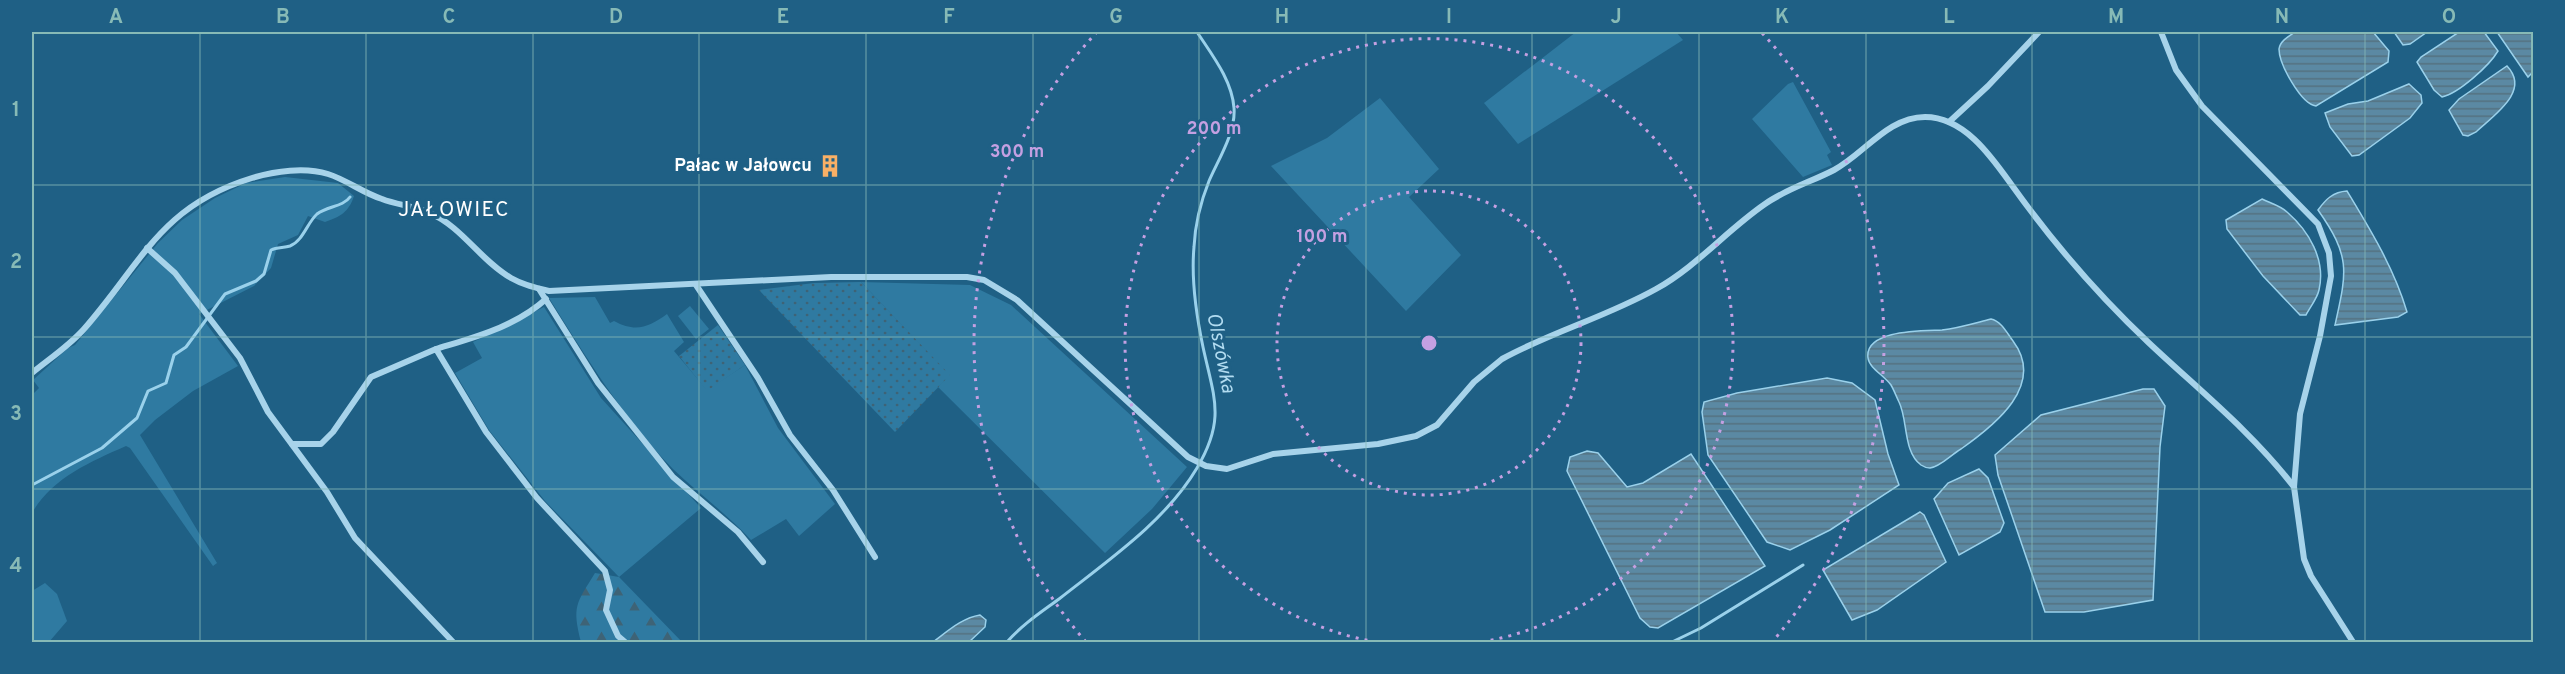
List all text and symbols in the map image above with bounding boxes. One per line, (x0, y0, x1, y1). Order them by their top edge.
text: A (109, 5, 123, 31)
text: B (276, 5, 290, 31)
text: C (443, 5, 455, 31)
text: D (609, 5, 623, 31)
text: E (777, 5, 789, 31)
text: F (943, 5, 955, 31)
text: G (1109, 5, 1123, 31)
text: H (1275, 5, 1289, 31)
text: I (1446, 5, 1452, 31)
text: J (1610, 5, 1622, 31)
text: K (1775, 5, 1789, 31)
text: L (1943, 5, 1955, 31)
text: M (2108, 5, 2124, 31)
text: N (2275, 5, 2289, 31)
text: O (2442, 5, 2456, 31)
text: 1 (12, 98, 20, 124)
text: 200 m (1186, 118, 1242, 141)
text: 300 m (990, 141, 1044, 164)
building icon: Pałac w Jałowcu (817, 153, 843, 179)
place label: Pałac w Jałowcu (674, 155, 812, 178)
district label: JAŁOWIEC (398, 197, 510, 224)
text: 100 m (1296, 226, 1348, 249)
text: 2 (10, 250, 22, 276)
water label: Olszówka (1199, 311, 1241, 396)
centre of rings (1419, 333, 1439, 353)
text: 3 (10, 402, 22, 428)
text: 4 (10, 554, 22, 580)

